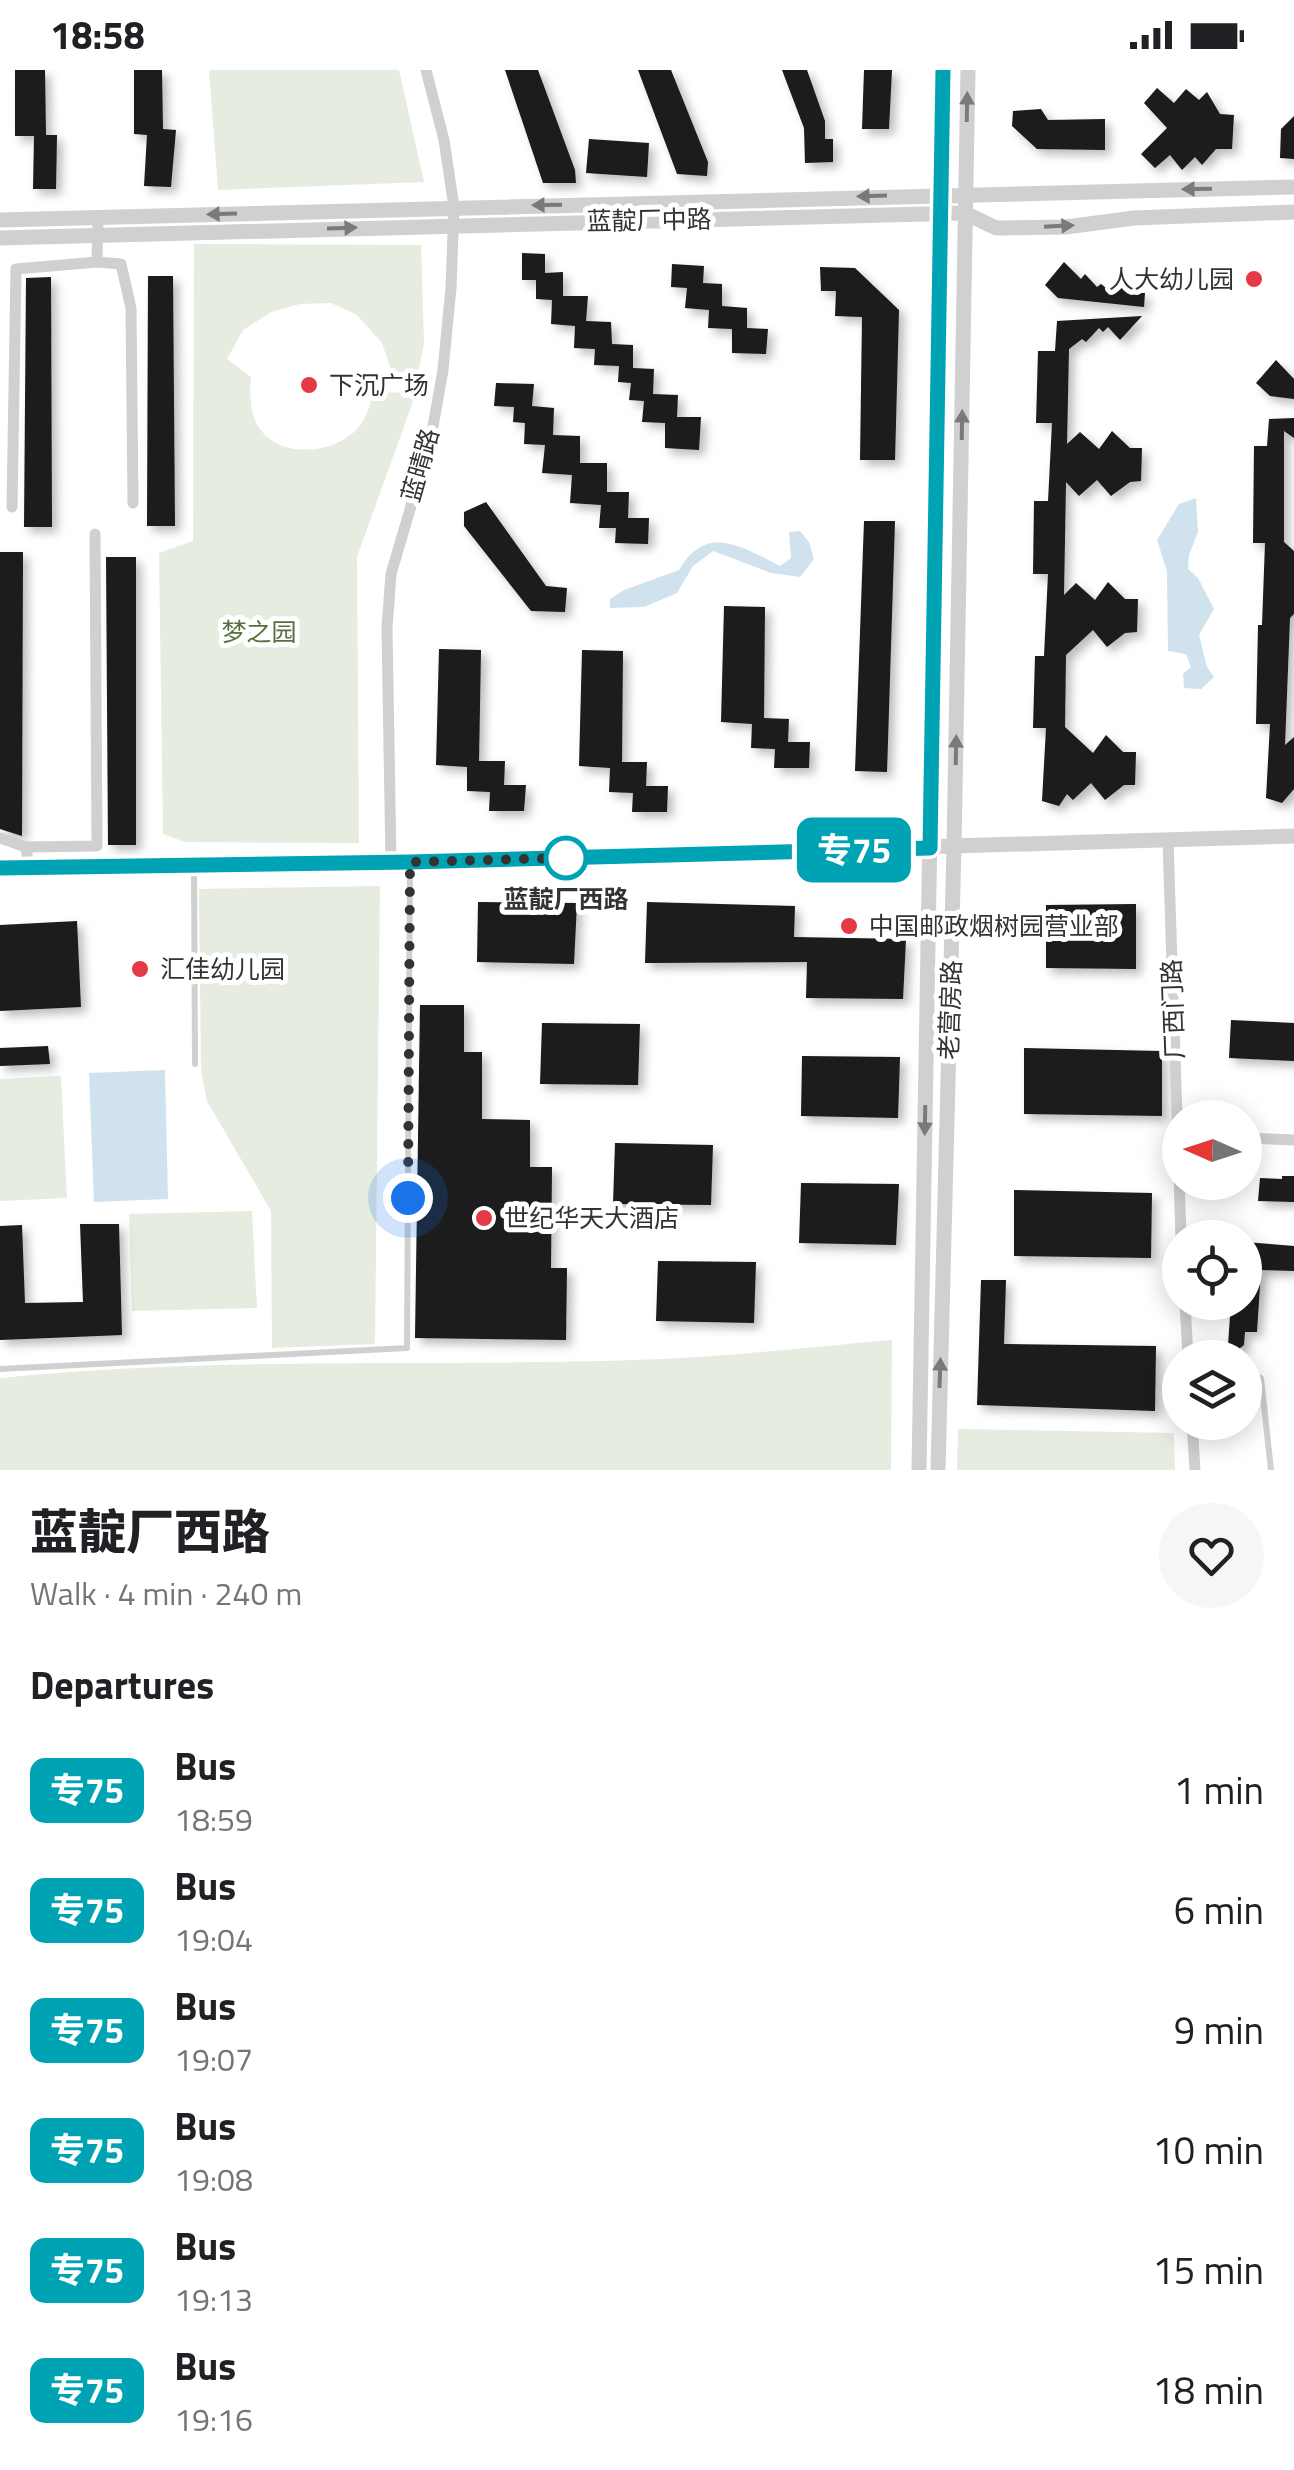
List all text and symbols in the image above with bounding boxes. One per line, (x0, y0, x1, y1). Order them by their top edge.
text: 18:58 (50, 6, 145, 64)
one-way arrow (960, 90, 976, 122)
one-way arrow (1180, 181, 1212, 197)
one-way arrow (855, 189, 887, 205)
one-way arrow (530, 197, 562, 213)
street label: 蓝靛厂中路 (586, 200, 712, 240)
one-way arrow (205, 206, 237, 222)
one-way arrow (1044, 218, 1076, 234)
one-way arrow (327, 220, 359, 236)
place label: 人大幼儿园 (1109, 260, 1234, 298)
marker: 人大幼儿园 (1243, 268, 1265, 290)
place label: 下沉广场 (329, 366, 429, 404)
marker: 下沉广场 (298, 374, 320, 396)
one-way arrow (954, 408, 970, 440)
street label: 蓝晴路 (391, 424, 449, 506)
park label: 梦之园 (221, 613, 297, 651)
one-way arrow (948, 733, 964, 765)
line badge: 专75 (796, 818, 912, 882)
text: 专75 (817, 823, 891, 877)
marker: 蓝靛厂西路 (545, 837, 587, 879)
place label: 蓝靛厂西路 (503, 880, 629, 918)
place label: 中国邮政烟树园营业部 (869, 907, 1119, 945)
marker: 中国邮政烟树园营业部 (838, 915, 860, 937)
place label: 汇佳幼儿园 (160, 950, 285, 988)
marker: 汇佳幼儿园 (129, 958, 151, 980)
street label: 厂西门路 (1152, 958, 1194, 1060)
street label: 老营房路 (929, 959, 971, 1061)
north arrow (1162, 1100, 1262, 1200)
map controls (1162, 1100, 1262, 1440)
one-way arrow (917, 1105, 933, 1137)
your location (383, 1173, 433, 1223)
place label: 世纪华天大酒店 (504, 1199, 679, 1237)
marker: 世纪华天大酒店 (473, 1207, 495, 1229)
button: locate (1162, 1220, 1262, 1320)
button: layers (1162, 1340, 1262, 1440)
one-way arrow (933, 1356, 949, 1388)
text: 蓝靛厂西路 (30, 1495, 270, 1568)
button: heart (1159, 1503, 1264, 1608)
text: Walk · 4 min · 240 m (30, 1569, 302, 1617)
text: Departures (30, 1656, 214, 1714)
text: Bus (174, 1737, 236, 1795)
text: 1 min (1174, 1761, 1264, 1819)
text: 专75 (50, 1763, 124, 1817)
text: 18:59 (174, 1795, 253, 1843)
text: Bus (174, 1857, 236, 1915)
text: 6 min (1174, 1881, 1264, 1939)
text: 专75 (50, 1883, 124, 1937)
text: 19:04 (174, 1915, 253, 1963)
text: Bus (174, 1977, 236, 2035)
text: 9 min (1174, 2001, 1264, 2059)
text: 专75 (50, 2003, 124, 2057)
text: 19:07 (174, 2035, 253, 2083)
text: Bus (174, 2097, 236, 2155)
text: 10 min (1153, 2121, 1264, 2179)
text: 专75 (50, 2123, 124, 2177)
text: 19:08 (174, 2155, 253, 2203)
text: Bus (174, 2217, 236, 2275)
text: 15 min (1153, 2241, 1264, 2299)
text: 专75 (50, 2243, 124, 2297)
text: 19:13 (174, 2275, 253, 2323)
text: Bus (174, 2337, 236, 2395)
text: 18 min (1153, 2361, 1264, 2419)
text: 专75 (50, 2363, 124, 2417)
text: 19:16 (174, 2395, 253, 2443)

